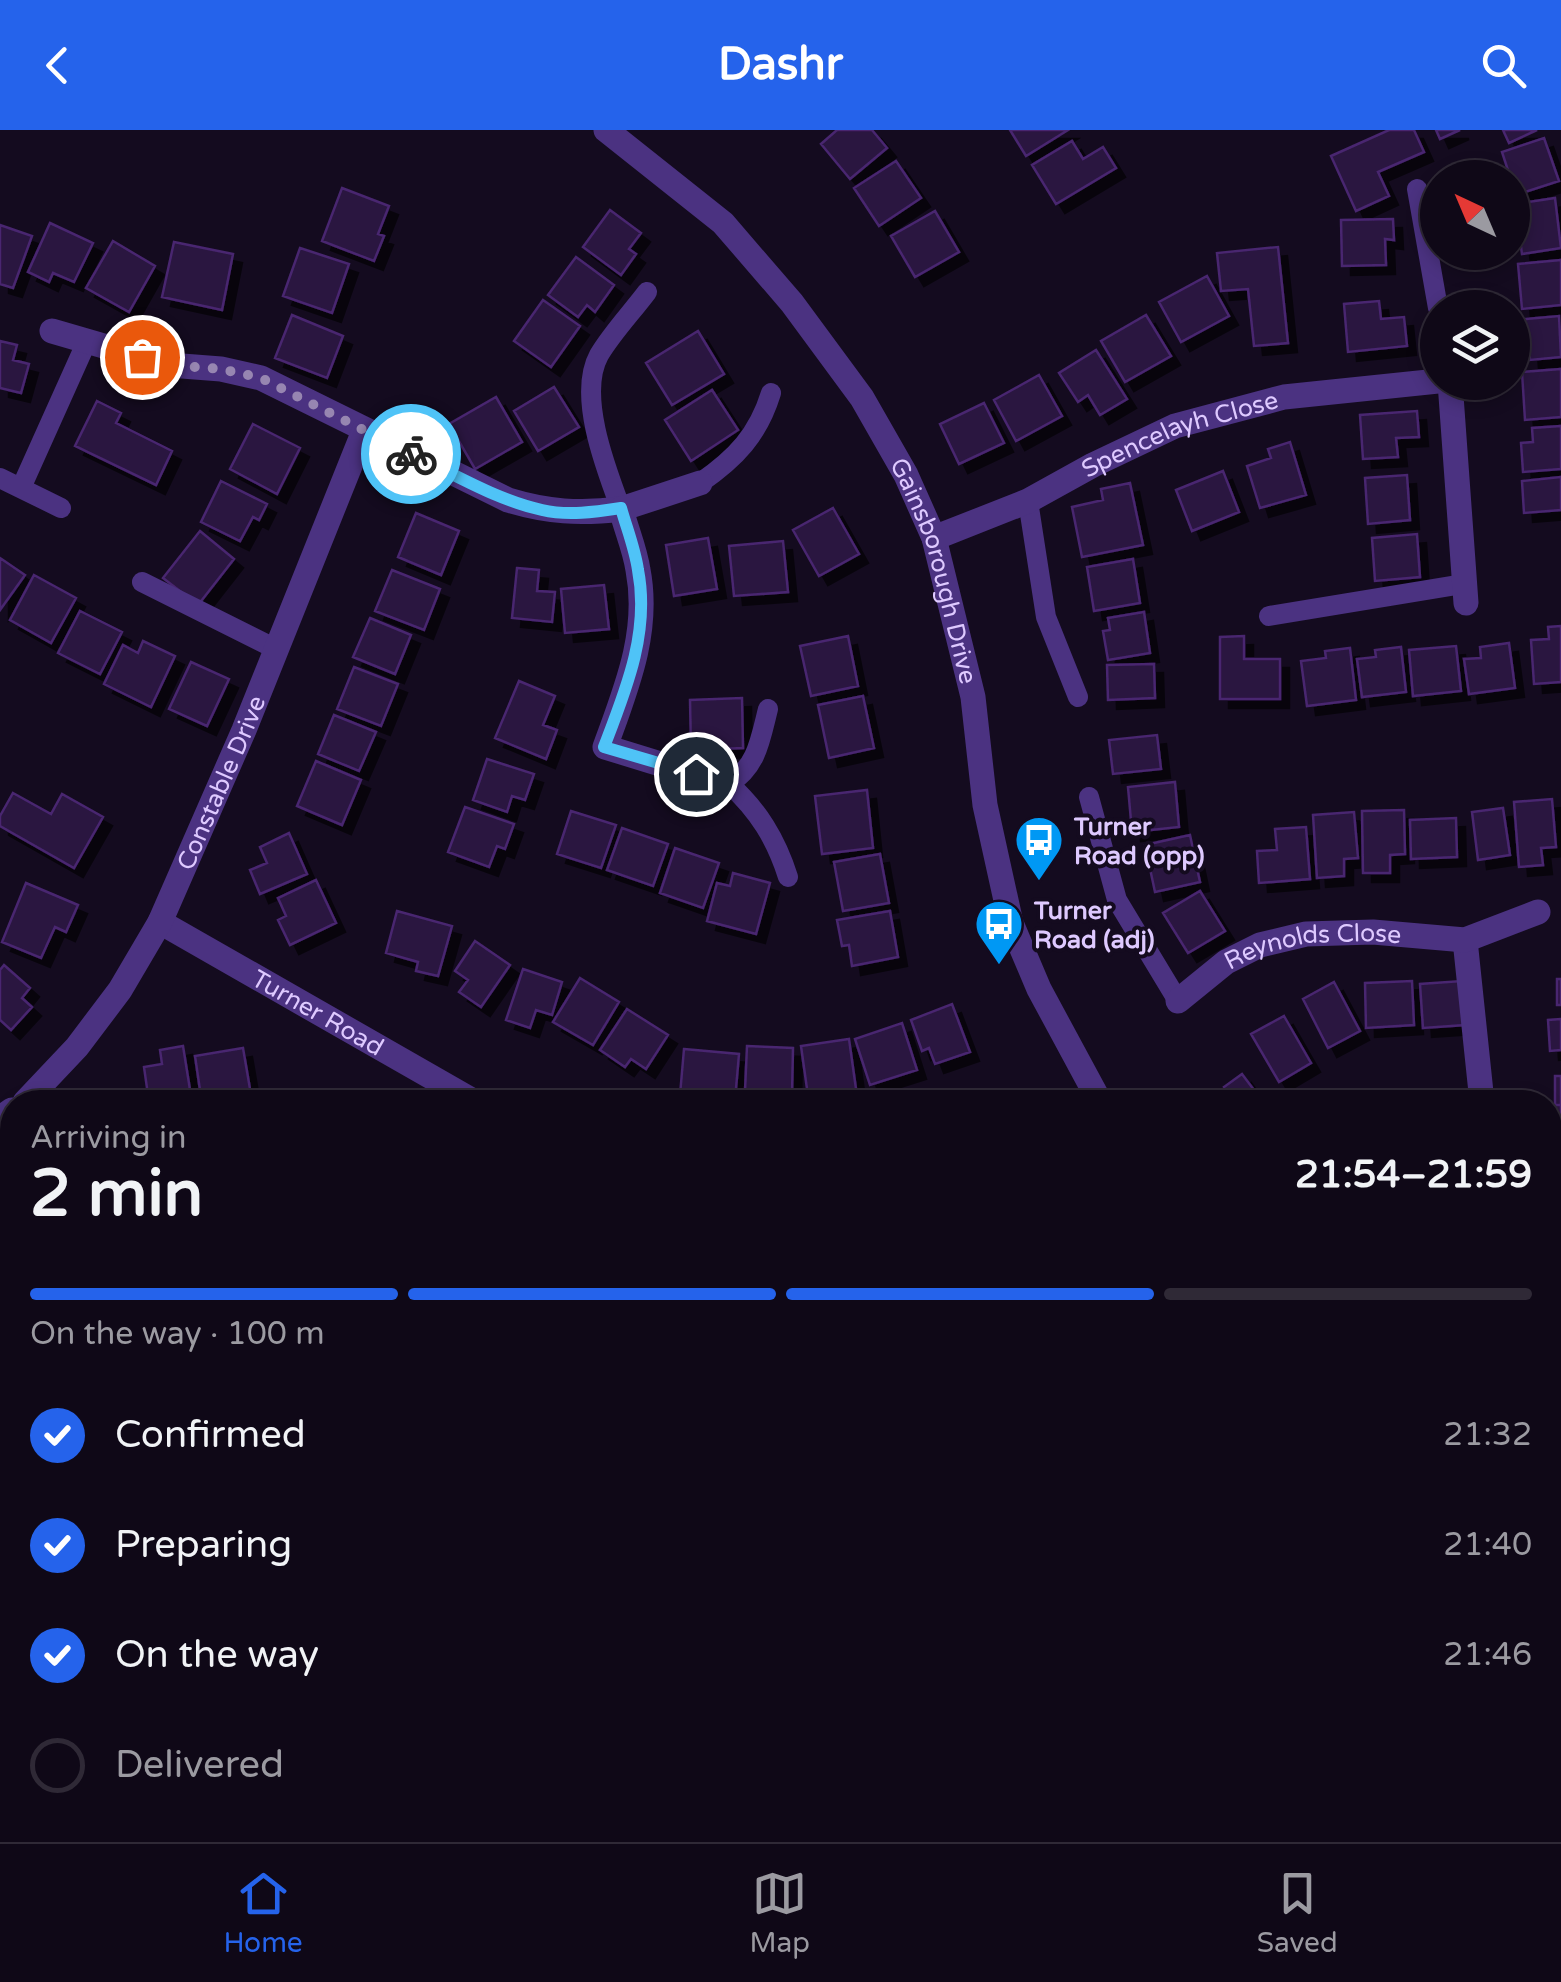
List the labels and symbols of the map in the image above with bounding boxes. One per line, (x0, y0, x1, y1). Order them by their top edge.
north arrow (1420, 160, 1530, 270)
pin (100, 315, 185, 400)
street label: Spencelayh Close (1076, 385, 1281, 484)
courier (361, 404, 461, 504)
street label: Gainsborough Drive (883, 452, 983, 687)
street label: Constable Drive (171, 691, 272, 875)
pin (654, 732, 739, 817)
place label: Turner Road (opp) (1073, 812, 1204, 871)
bus stop icon: Turner Road (opp) (1013, 814, 1065, 882)
place label: Turner Road (adj) (1033, 896, 1155, 955)
bus stop icon: Turner Road (adj) (973, 898, 1025, 966)
street label: Reynolds Close (1219, 918, 1403, 977)
street label: Turner Road (246, 964, 389, 1063)

